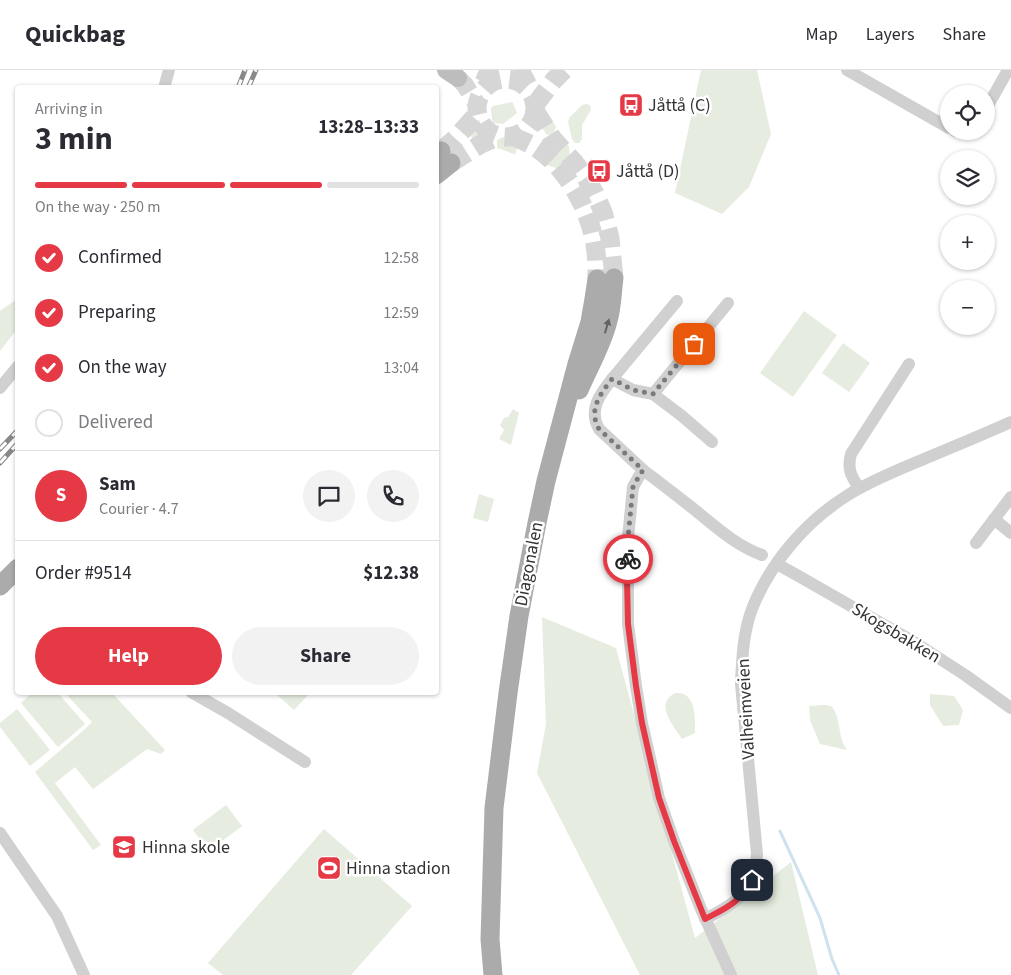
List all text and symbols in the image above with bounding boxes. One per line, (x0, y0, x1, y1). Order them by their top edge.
text: Quickbag (25, 17, 125, 52)
text: Map (806, 22, 838, 47)
text: Layers (866, 22, 915, 47)
text: Share (943, 22, 986, 47)
map controls (940, 85, 995, 335)
button: locate (940, 85, 995, 140)
bus stop icon: Jåttå (C) (618, 92, 644, 118)
place label: Jåttå (C) (648, 93, 711, 118)
text: Arriving in (35, 98, 103, 120)
text: 13:28–13:33 (318, 114, 419, 141)
text: 3 min (35, 116, 113, 162)
button: layers (940, 150, 995, 205)
bus stop icon: Jåttå (D) (586, 158, 612, 184)
place label: Jåttå (D) (616, 159, 680, 184)
text: On the way · 250 m (35, 196, 160, 218)
button: + (940, 215, 995, 270)
icon: check (35, 244, 63, 272)
text: Confirmed (78, 244, 162, 271)
text: 12:58 (383, 247, 419, 269)
button: − (940, 280, 995, 335)
icon: check (35, 299, 63, 327)
text: Preparing (78, 299, 156, 326)
text: 12:59 (383, 302, 419, 324)
one-way arrow (603, 318, 611, 333)
pin (673, 323, 715, 365)
icon: bag (680, 330, 708, 358)
icon: check (35, 354, 63, 382)
text: On the way (78, 354, 167, 381)
text: 13:04 (383, 357, 419, 379)
text: Delivered (78, 409, 153, 436)
button: chat (303, 470, 355, 522)
button: phone (367, 470, 419, 522)
text: Sam (99, 471, 136, 498)
text: S (56, 482, 66, 509)
text: Courier · 4.7 (99, 498, 179, 520)
street label: Diagonalen (509, 520, 549, 608)
courier (603, 534, 653, 584)
icon: bike (614, 545, 642, 573)
text: Order #9514 (35, 560, 132, 587)
text: $12.38 (363, 560, 419, 587)
street label: Skogsbakken (847, 597, 945, 669)
button: Help (35, 627, 222, 685)
button: Share (232, 627, 419, 685)
street label: Valheimveien (731, 658, 761, 760)
school or university icon: Hinna skole (111, 834, 137, 860)
place label: Hinna skole (142, 835, 230, 860)
sports icon: Hinna stadion (316, 855, 342, 881)
place label: Hinna stadion (346, 856, 451, 881)
pin (731, 859, 773, 901)
icon: home (738, 866, 766, 894)

